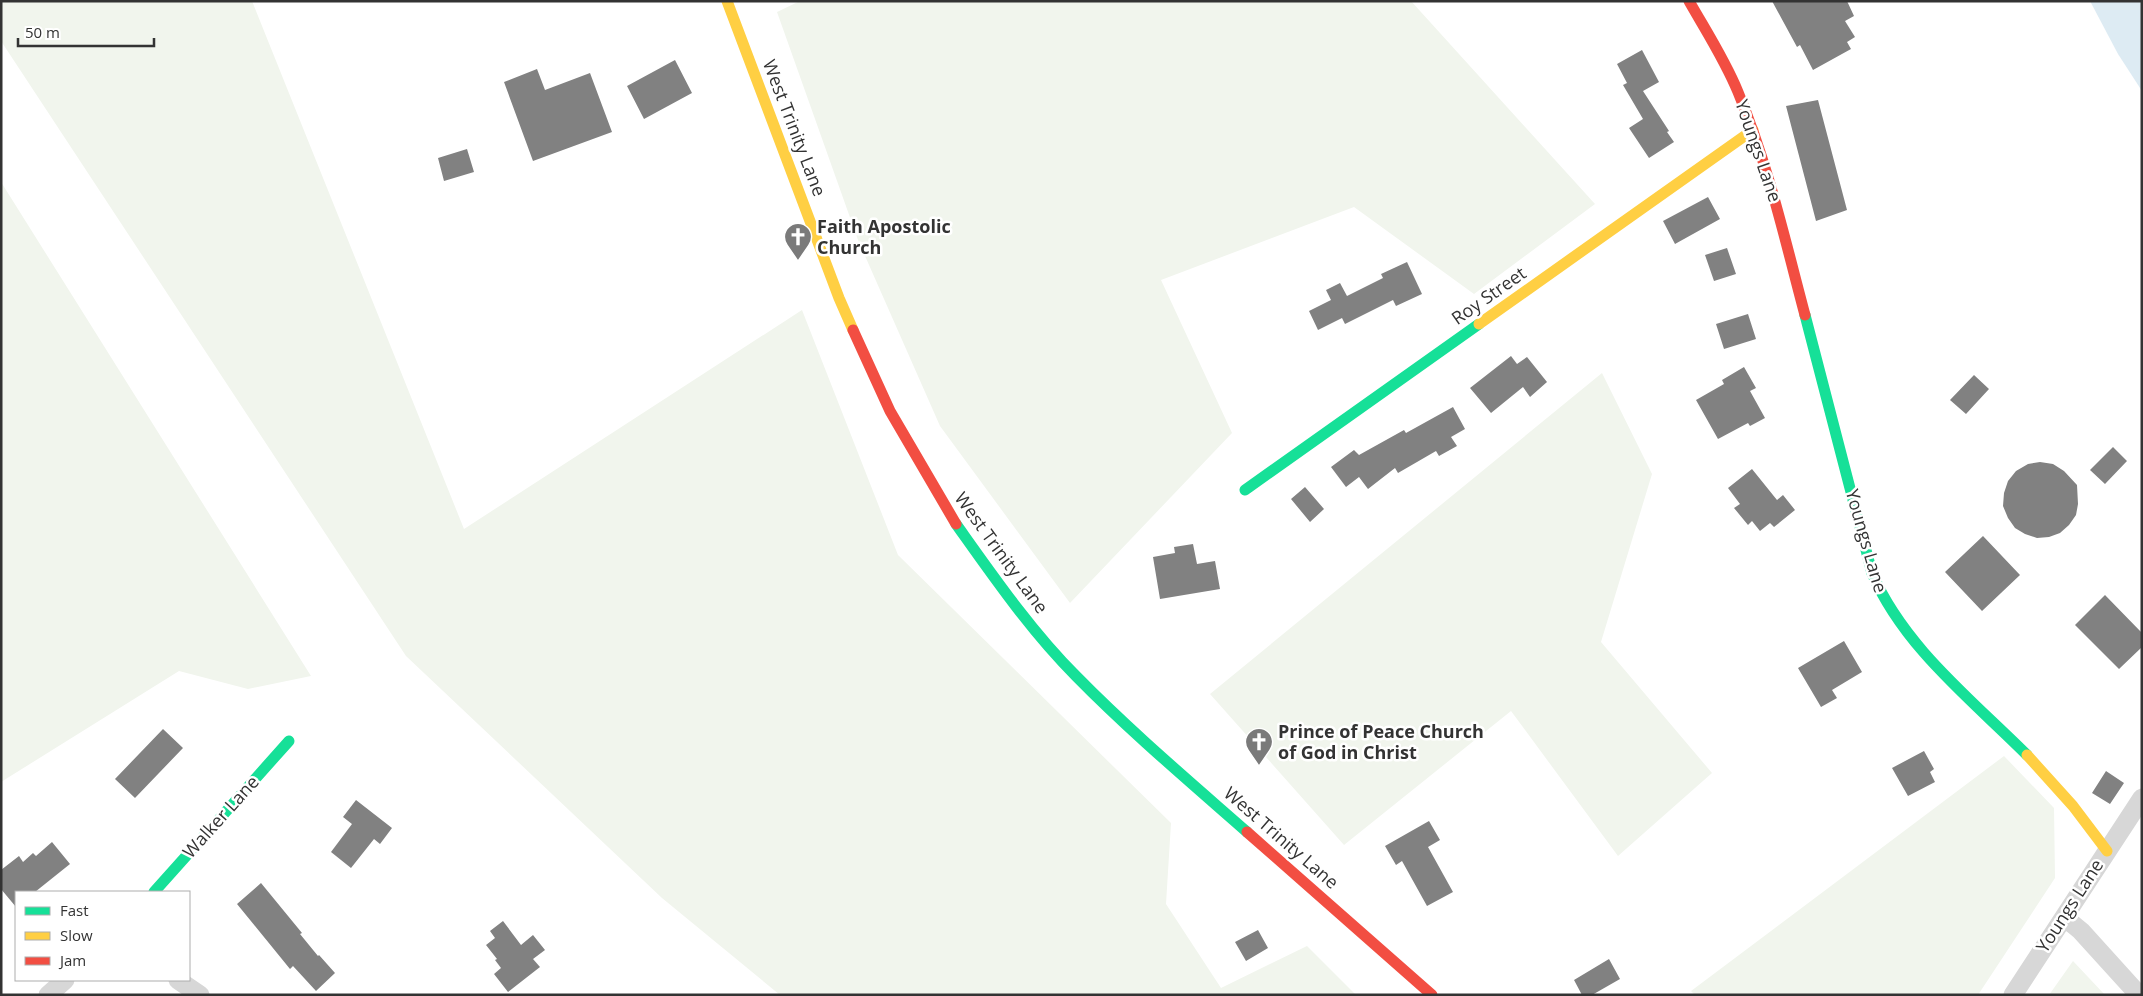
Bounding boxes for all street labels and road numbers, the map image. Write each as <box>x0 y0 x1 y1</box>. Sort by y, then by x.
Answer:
street label: West Trinity Lane <box>758 56 832 199</box>
street label: Youngs Lane <box>1730 96 1788 205</box>
street label: Roy Street <box>1446 261 1530 330</box>
street label: Youngs Lane <box>1841 486 1893 595</box>
street label: West Trinity Lane <box>950 487 1054 618</box>
street label: Walker Lane <box>177 770 264 863</box>
street label: West Trinity Lane <box>1219 781 1344 894</box>
street label: Youngs Lane <box>2030 854 2108 957</box>

